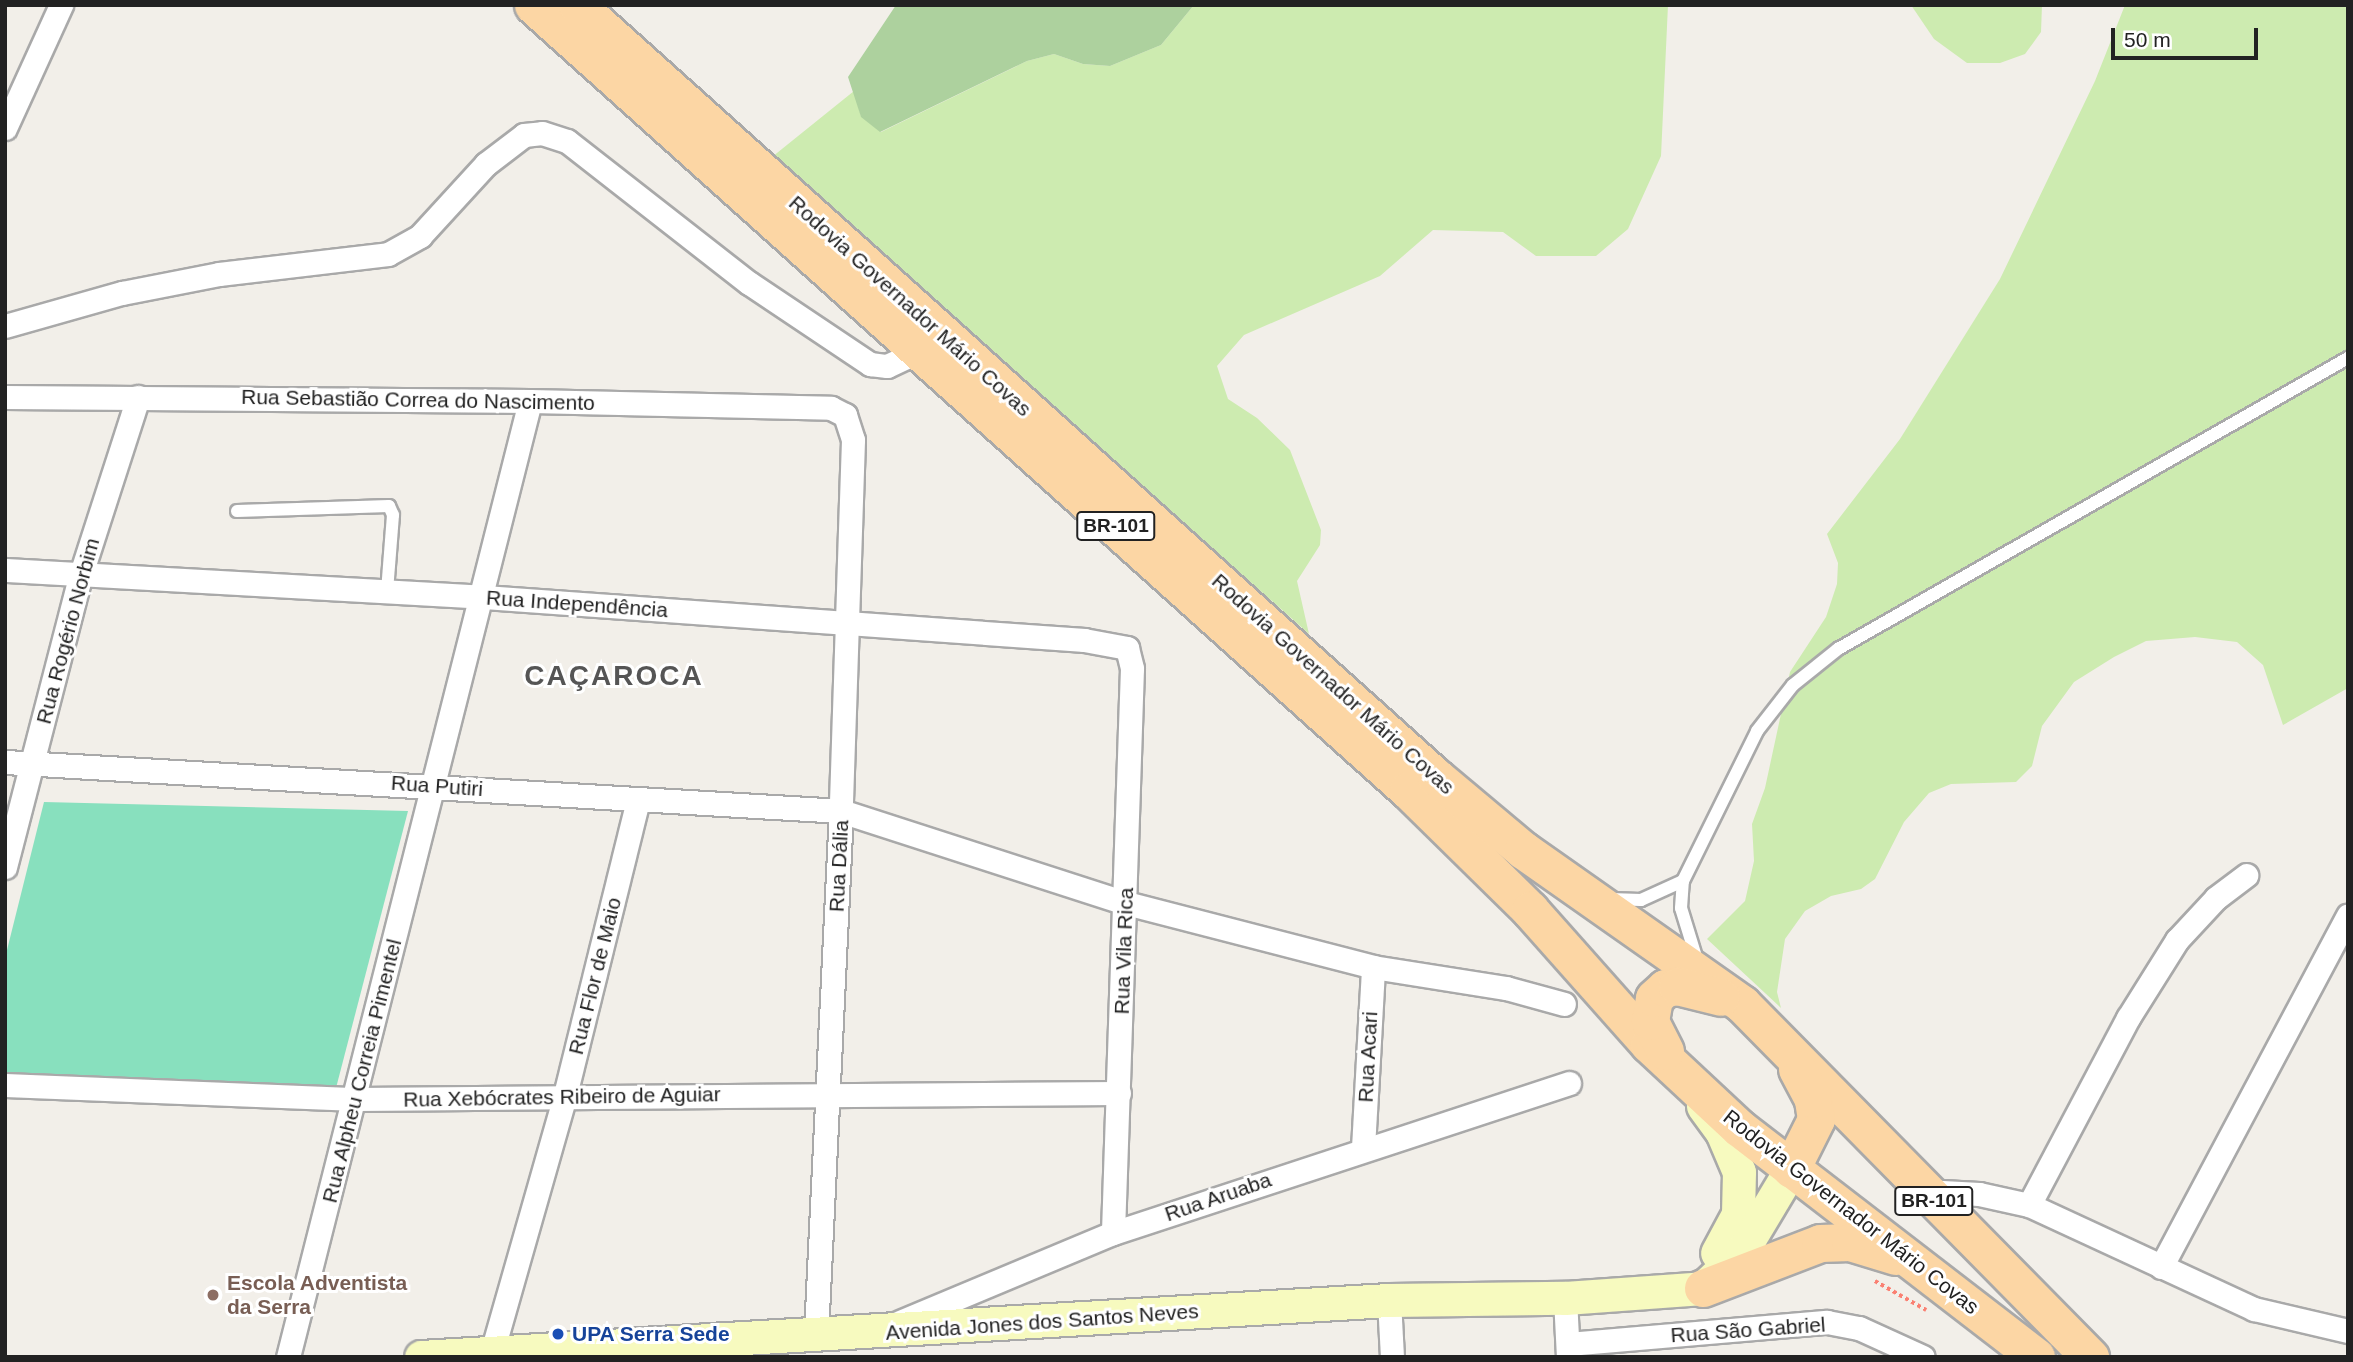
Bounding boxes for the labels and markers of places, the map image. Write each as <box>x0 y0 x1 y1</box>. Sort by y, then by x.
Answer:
place label: Escola Adventista da Serra <box>227 1270 408 1320</box>
marker: Escola Adventista da Serra <box>205 1287 221 1303</box>
place label: UPA Serra Sede <box>572 1321 730 1347</box>
marker: UPA Serra Sede <box>550 1326 566 1342</box>

